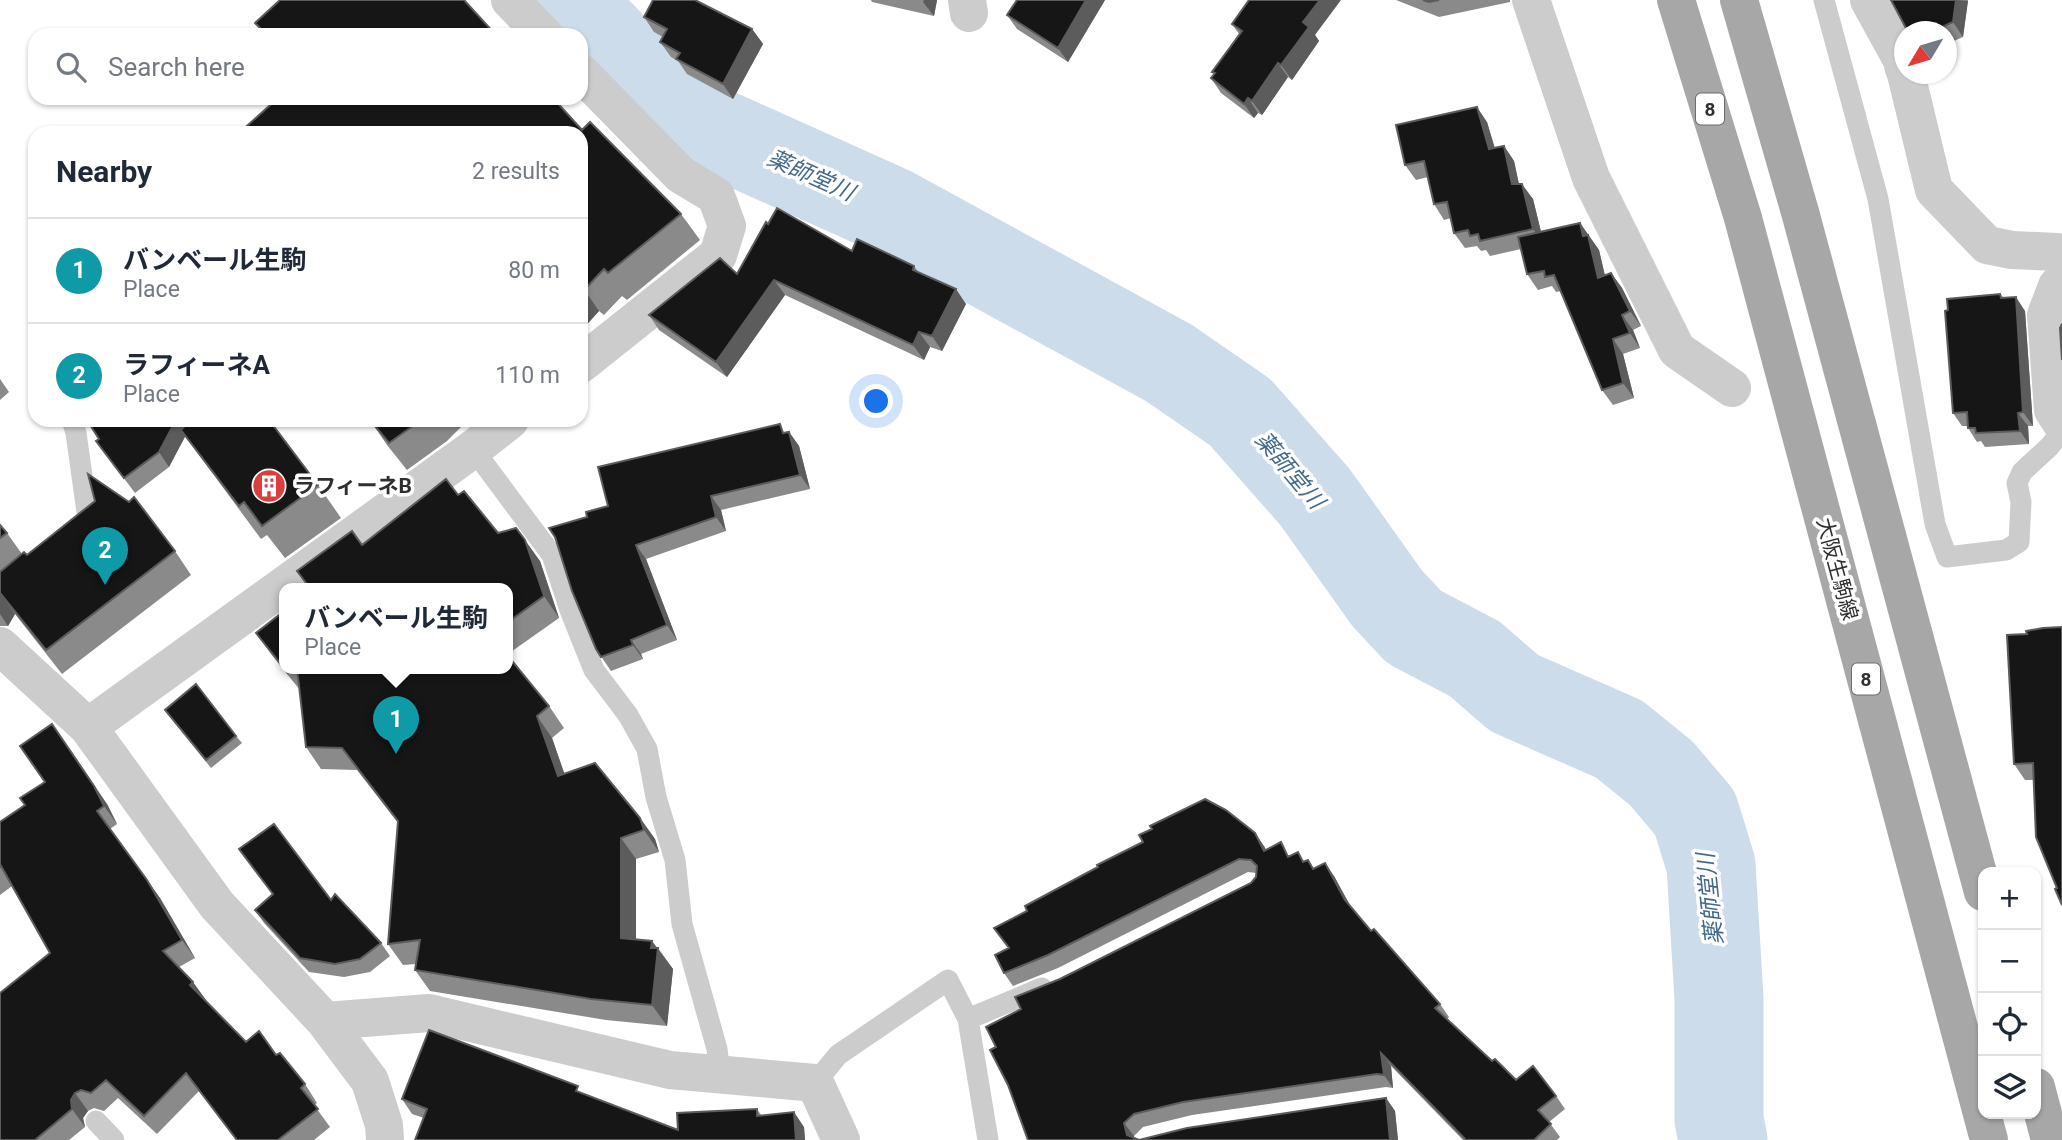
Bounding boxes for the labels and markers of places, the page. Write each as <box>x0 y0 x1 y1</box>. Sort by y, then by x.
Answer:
building icon: ラフィーネB <box>250 467 288 505</box>
place label: ラフィーネB <box>294 474 412 498</box>
pin: 2 <box>82 527 128 585</box>
pin: 1 <box>373 696 419 754</box>

